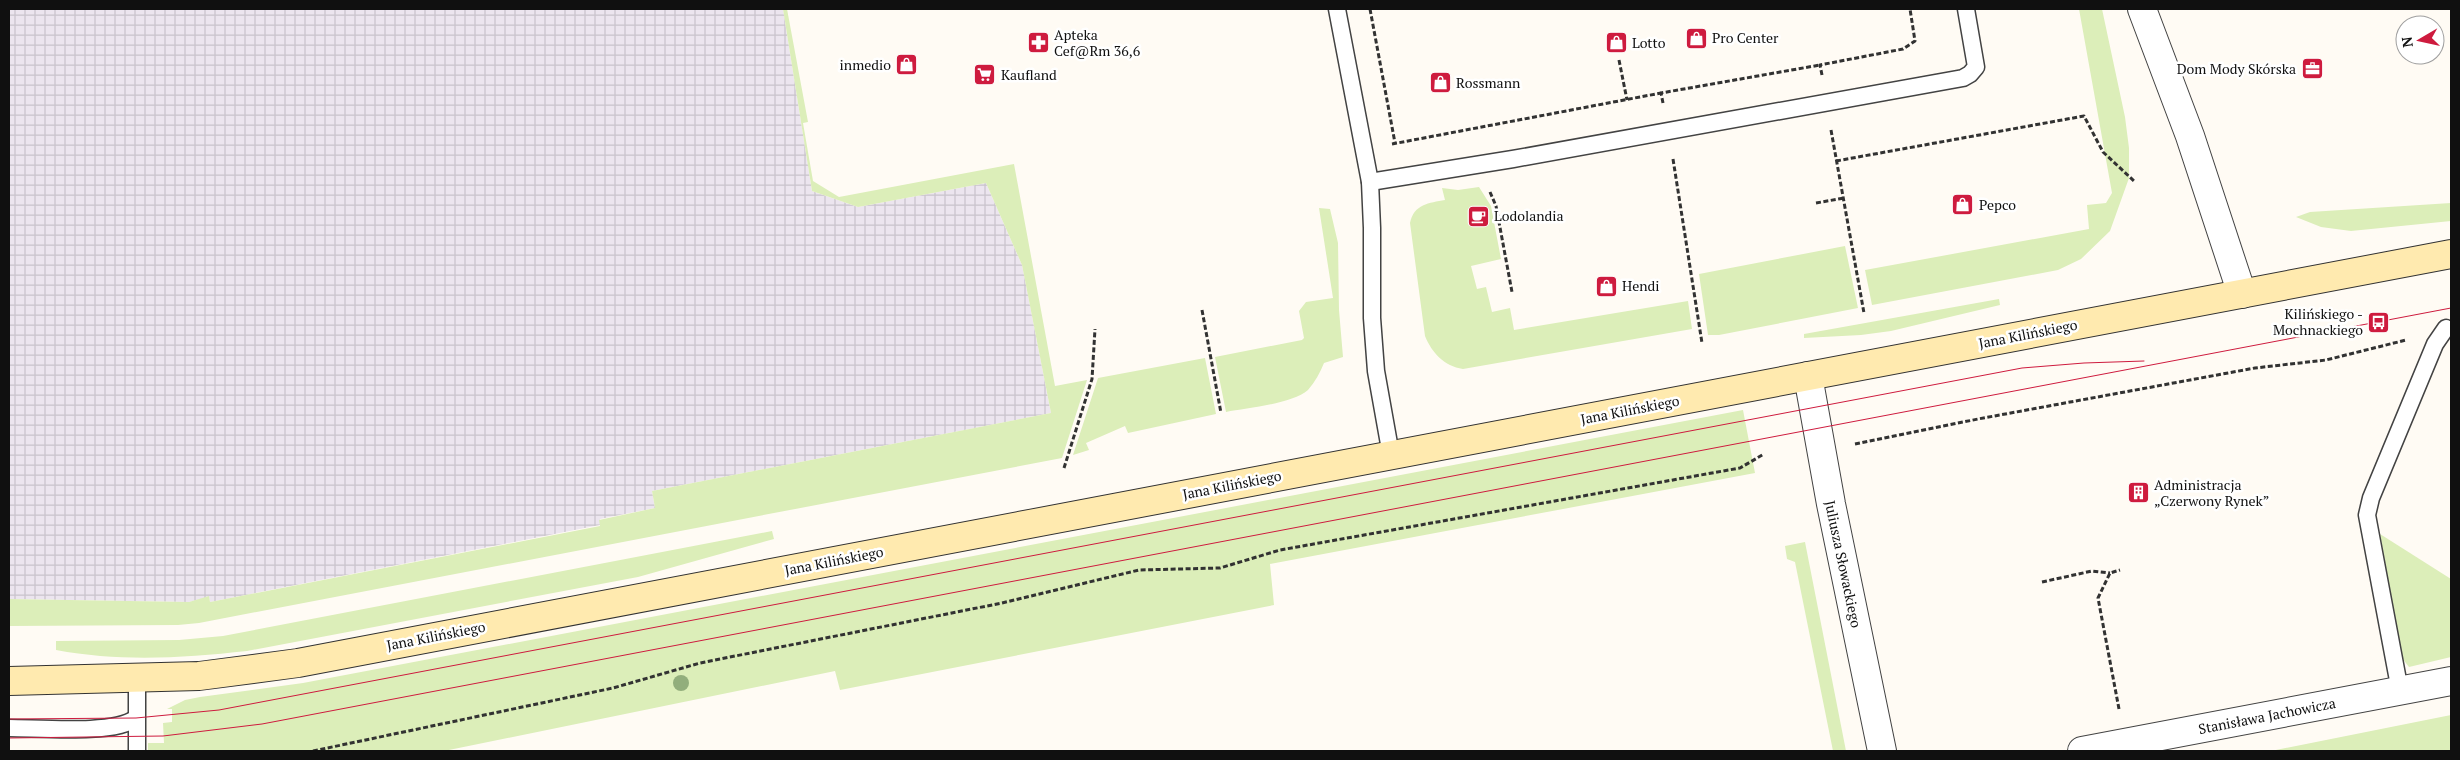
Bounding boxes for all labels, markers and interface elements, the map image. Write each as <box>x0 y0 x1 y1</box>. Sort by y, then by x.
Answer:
north arrow <box>2395 15 2445 65</box>
place label: Apteka Cef@Rm 36,6 <box>1054 25 1141 60</box>
shop icon: Pro Center <box>1684 26 1708 50</box>
place label: Pro Center <box>1712 28 1779 47</box>
pharmacy icon: Apteka Cef@Rm 36,6 <box>1026 31 1050 55</box>
shop icon: Lotto <box>1604 31 1628 55</box>
place label: Lotto <box>1632 33 1666 52</box>
text: N <box>2396 35 2417 49</box>
shop icon: inmedio <box>895 53 919 77</box>
place label: inmedio <box>840 55 891 74</box>
office icon: Dom Mody Skórska <box>2300 57 2324 81</box>
place label: Dom Mody Skórska <box>2177 59 2296 78</box>
supermarket icon: Kaufland <box>973 63 997 87</box>
place label: Kaufland <box>1001 65 1057 84</box>
shop icon: Rossmann <box>1428 71 1452 95</box>
place label: Rossmann <box>1456 73 1521 92</box>
shop icon: Pepco <box>1951 193 1975 217</box>
place label: Pepco <box>1979 195 2016 214</box>
cafe icon: Lodolandia <box>1466 204 1490 228</box>
place label: Lodolandia <box>1494 206 1564 225</box>
shop icon: Hendi <box>1594 274 1618 298</box>
place label: Hendi <box>1622 276 1660 295</box>
place label: Kilińskiego - Mochnackiego <box>2273 304 2363 339</box>
bus stop icon: Kilińskiego - Mochnackiego <box>2367 310 2391 334</box>
street label: Jana Kilińskiego <box>1977 315 2079 352</box>
street label: Jana Kilińskiego <box>1579 391 1681 428</box>
street label: Jana Kilińskiego <box>1181 466 1283 503</box>
place label: Administracja „Czerwony Rynek” <box>2154 475 2269 510</box>
building icon: Administracja „Czerwony Rynek” <box>2126 481 2150 505</box>
street label: Juliusza Słowackiego <box>1821 499 1866 630</box>
street label: Jana Kilińskiego <box>783 542 885 579</box>
street label: Jana Kilińskiego <box>385 617 487 654</box>
street label: Stanisława Jachowicza <box>2197 693 2337 738</box>

